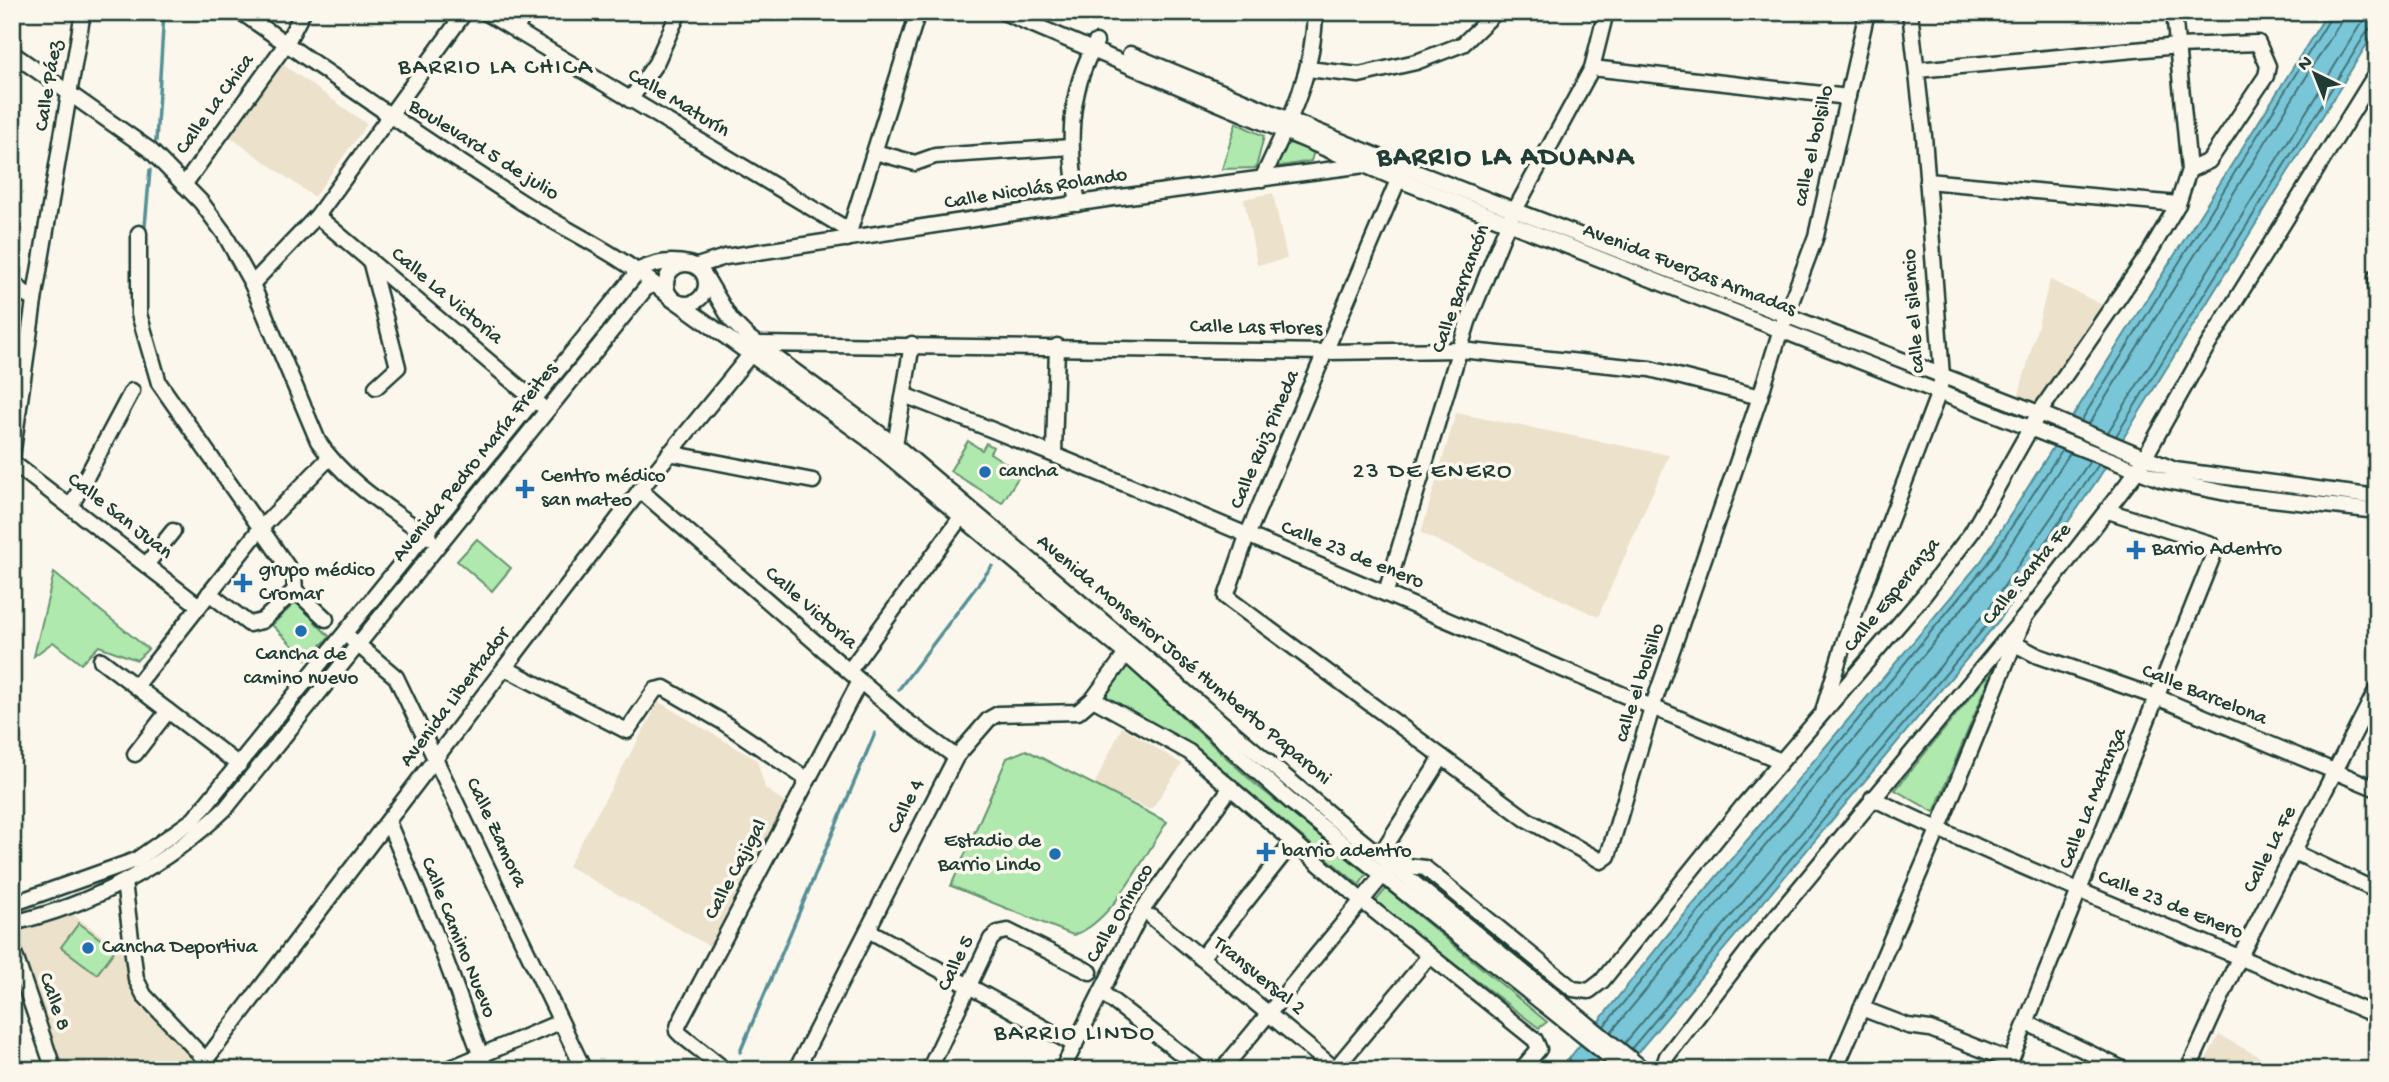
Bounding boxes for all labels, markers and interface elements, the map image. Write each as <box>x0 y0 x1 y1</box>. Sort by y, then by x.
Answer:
street label: Calle Páez <box>31 38 70 133</box>
north arrow <box>2280 38 2350 108</box>
street label: Calle La Chica <box>171 49 262 160</box>
text: N <box>2293 51 2318 77</box>
district label: BARRIO LA CHICA <box>397 54 594 83</box>
street label: Calle Maturín <box>622 64 734 144</box>
street label: calle el bolsillo <box>1789 83 1841 209</box>
street label: Boulevard 5 de julio <box>402 94 563 207</box>
district label: BARRIO LA ADUANA <box>1376 142 1635 175</box>
street label: Calle Nicolás Rolando <box>943 163 1129 217</box>
street label: Avenida Fuerzas Armadas <box>1579 219 1800 324</box>
street label: Calle Barrancón <box>1427 221 1497 357</box>
street label: Calle La Victoria <box>385 243 508 352</box>
street label: calle el silencio <box>1898 248 1932 374</box>
street label: Calle Las Flores <box>1190 315 1324 343</box>
street label: Avenida Pedro María Freites <box>388 357 565 568</box>
street label: Calle Ruiz Pineda <box>1225 365 1307 513</box>
district label: 23 DE ENERO <box>1353 458 1513 487</box>
place label: cancha <box>999 460 1059 485</box>
marker: cancha <box>977 464 993 480</box>
place label: Centro médico san mateo <box>541 465 666 514</box>
street label: Calle San Juan <box>61 468 177 566</box>
marker: Centro médico san mateo <box>515 479 535 499</box>
street label: Calle 23 de enero <box>1277 516 1427 596</box>
street label: Calle Santa Fe <box>1978 518 2079 631</box>
street label: Avenida Monseñor José Humberto Paparoni <box>1030 530 1336 792</box>
street label: Calle Esperanza <box>1839 533 1948 658</box>
place label: Barrio Adentro <box>2151 538 2282 563</box>
marker: Barrio Adentro <box>2126 540 2146 560</box>
place label: grupo médico Cromar <box>259 559 375 608</box>
street label: Calle Victoria <box>759 562 862 657</box>
marker: grupo médico Cromar <box>233 573 253 593</box>
street label: calle el bolsillo <box>1610 620 1672 746</box>
street label: Avenida Libertador <box>395 622 518 773</box>
marker: Cancha de camino nuevo <box>293 623 309 639</box>
place label: Cancha de camino nuevo <box>244 643 359 692</box>
street label: Calle Barcelona <box>2138 659 2272 733</box>
street label: Calle La Matanza <box>2054 724 2134 873</box>
street label: Calle Zamora <box>459 774 532 893</box>
street label: Calle 4 <box>883 775 931 839</box>
street label: Calle La Fe <box>2239 801 2304 898</box>
street label: Calle Cajigal <box>700 816 774 924</box>
place label: Estadio de Barrio Lindo <box>937 830 1042 879</box>
place label: barrio adentro <box>1282 840 1412 865</box>
marker: barrio adentro <box>1256 842 1276 862</box>
marker: Estadio de Barrio Lindo <box>1047 846 1063 862</box>
street label: Calle Camino Nuevo <box>413 854 501 1022</box>
street label: Calle Orinoco <box>1082 860 1161 968</box>
street label: Calle 23 de Enero <box>2094 865 2246 947</box>
street label: Calle 5 <box>933 932 981 996</box>
street label: Transversal 2 <box>1206 932 1309 1022</box>
place label: Cancha Deportiva <box>102 936 259 961</box>
marker: Cancha Deportiva <box>80 940 96 956</box>
street label: Calle 8 <box>31 970 75 1034</box>
district label: BARRIO LINDO <box>993 1020 1156 1049</box>

